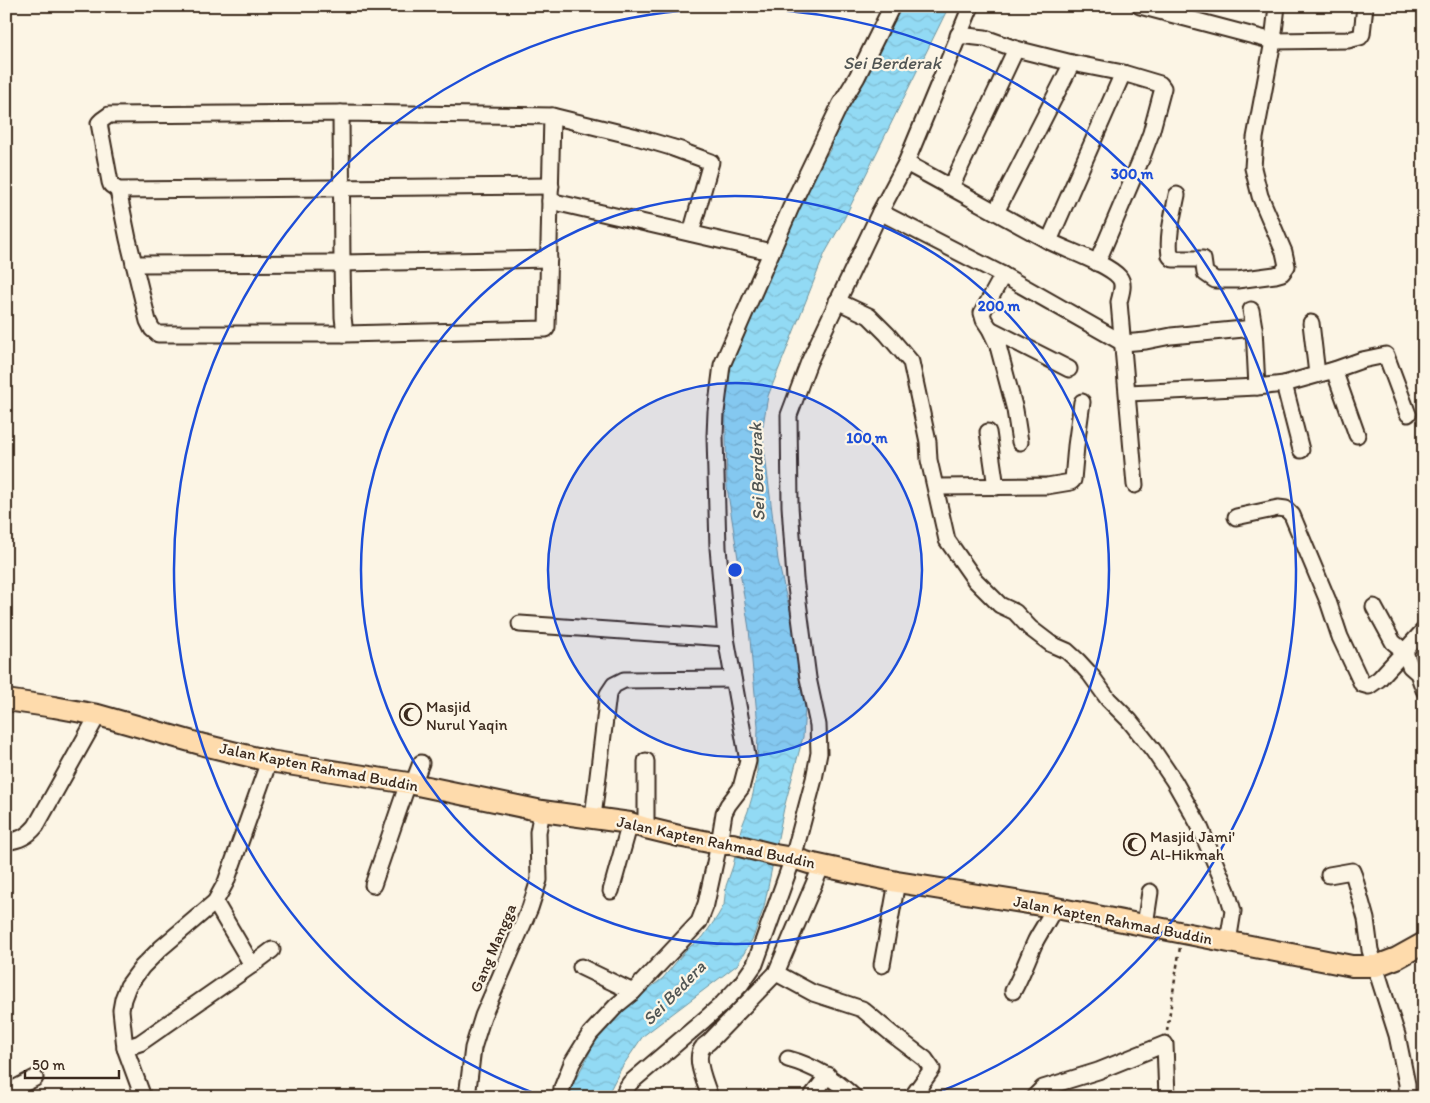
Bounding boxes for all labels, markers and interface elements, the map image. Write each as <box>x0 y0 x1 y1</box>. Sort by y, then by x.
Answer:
water label: Sei Berderak <box>843 52 943 74</box>
text: 300 m <box>1111 165 1154 183</box>
text: 200 m <box>978 297 1021 315</box>
water label: Sei Berderak <box>744 421 770 521</box>
text: 100 m <box>846 429 888 447</box>
centre of rings <box>726 561 744 579</box>
place label: Masjid Nurul Yaqin <box>426 697 508 734</box>
mosque icon: Masjid Nurul Yaqin <box>398 703 422 727</box>
street label: Jalan Kapten Rahmad Buddin <box>218 738 421 796</box>
street label: Jalan Kapten Rahmad Buddin <box>615 812 817 872</box>
place label: Masjid Jami' Al-Hikmah <box>1150 827 1235 864</box>
mosque icon: Masjid Jami' Al-Hikmah <box>1122 833 1146 857</box>
street label: Jalan Kapten Rahmad Buddin <box>1012 891 1215 949</box>
street label: Gang Mangga <box>466 900 521 995</box>
water label: Sei Bedera <box>638 955 711 1030</box>
scale bar <box>25 1048 119 1080</box>
text: 50 m <box>32 1056 65 1074</box>

